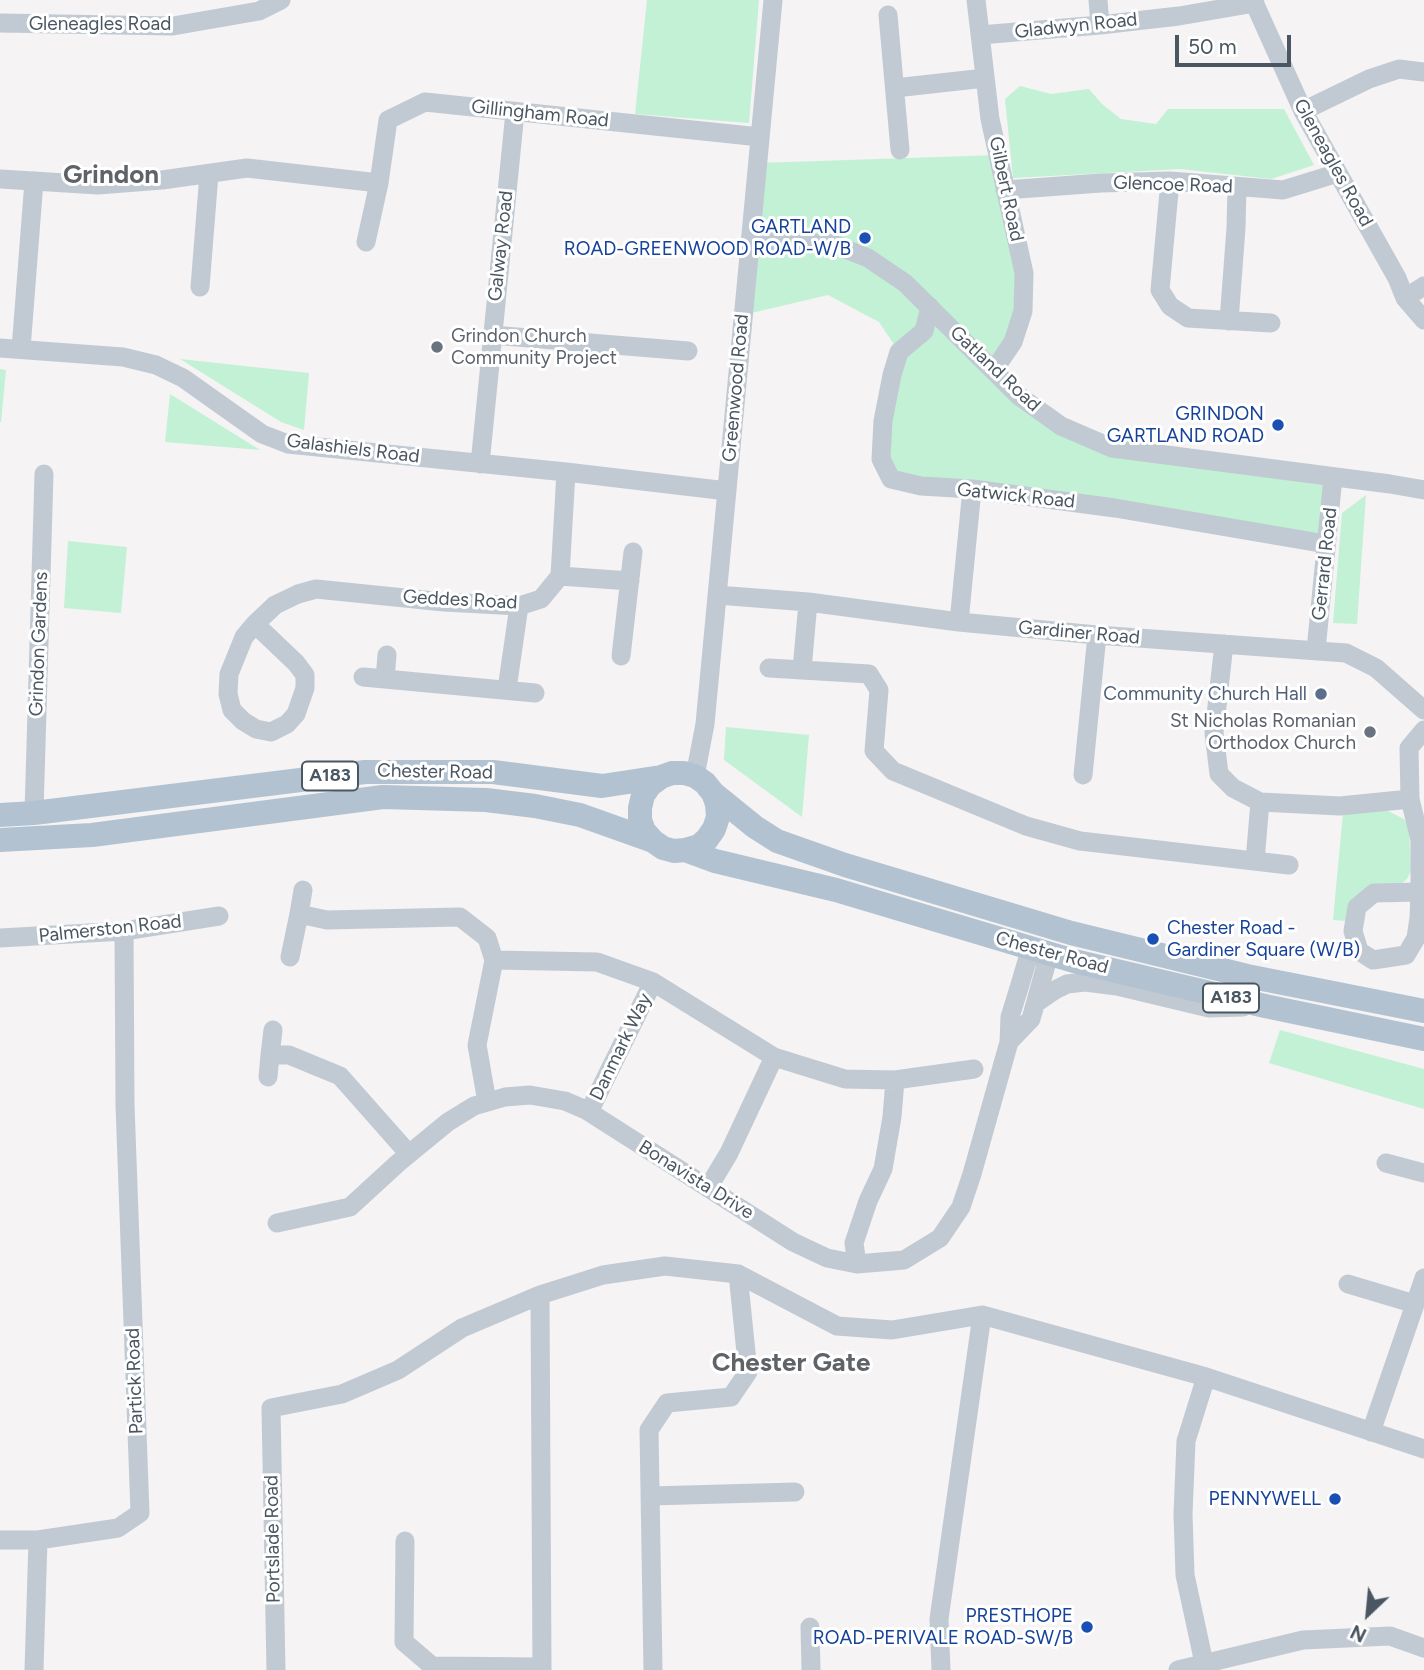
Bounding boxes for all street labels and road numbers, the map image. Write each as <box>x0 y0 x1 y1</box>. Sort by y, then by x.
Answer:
street label: Gladwyn Road <box>1013 8 1139 44</box>
street label: Gleneagles Road <box>29 13 171 35</box>
street label: Gillingham Road <box>470 95 610 133</box>
street label: Gleneagles Road <box>1288 95 1378 231</box>
street label: Gilbert Road <box>984 135 1028 243</box>
street label: Glencoe Road <box>1113 172 1233 198</box>
street label: Galway Road <box>484 190 518 302</box>
street label: Greenwood Road <box>718 313 754 463</box>
street label: Gatland Road <box>945 321 1045 417</box>
street label: Galashiels Road <box>285 430 421 468</box>
street label: Gatwick Road <box>956 478 1076 514</box>
street label: Gerrard Road <box>1308 506 1342 622</box>
street label: Grindon Gardens <box>25 571 53 717</box>
street label: Geddes Road <box>402 586 518 614</box>
street label: Gardiner Road <box>1017 616 1141 650</box>
street label: Chester Road <box>377 760 493 784</box>
road number: A183 <box>302 762 358 790</box>
street label: Palmerston Road <box>37 910 183 948</box>
street label: Chester Road <box>993 927 1111 979</box>
road number: A183 <box>1203 984 1259 1013</box>
street label: Danmark Way <box>585 990 657 1104</box>
street label: Bonavista Drive <box>634 1136 758 1224</box>
street label: Partick Road <box>122 1327 148 1435</box>
street label: Portslade Road <box>260 1475 286 1603</box>

